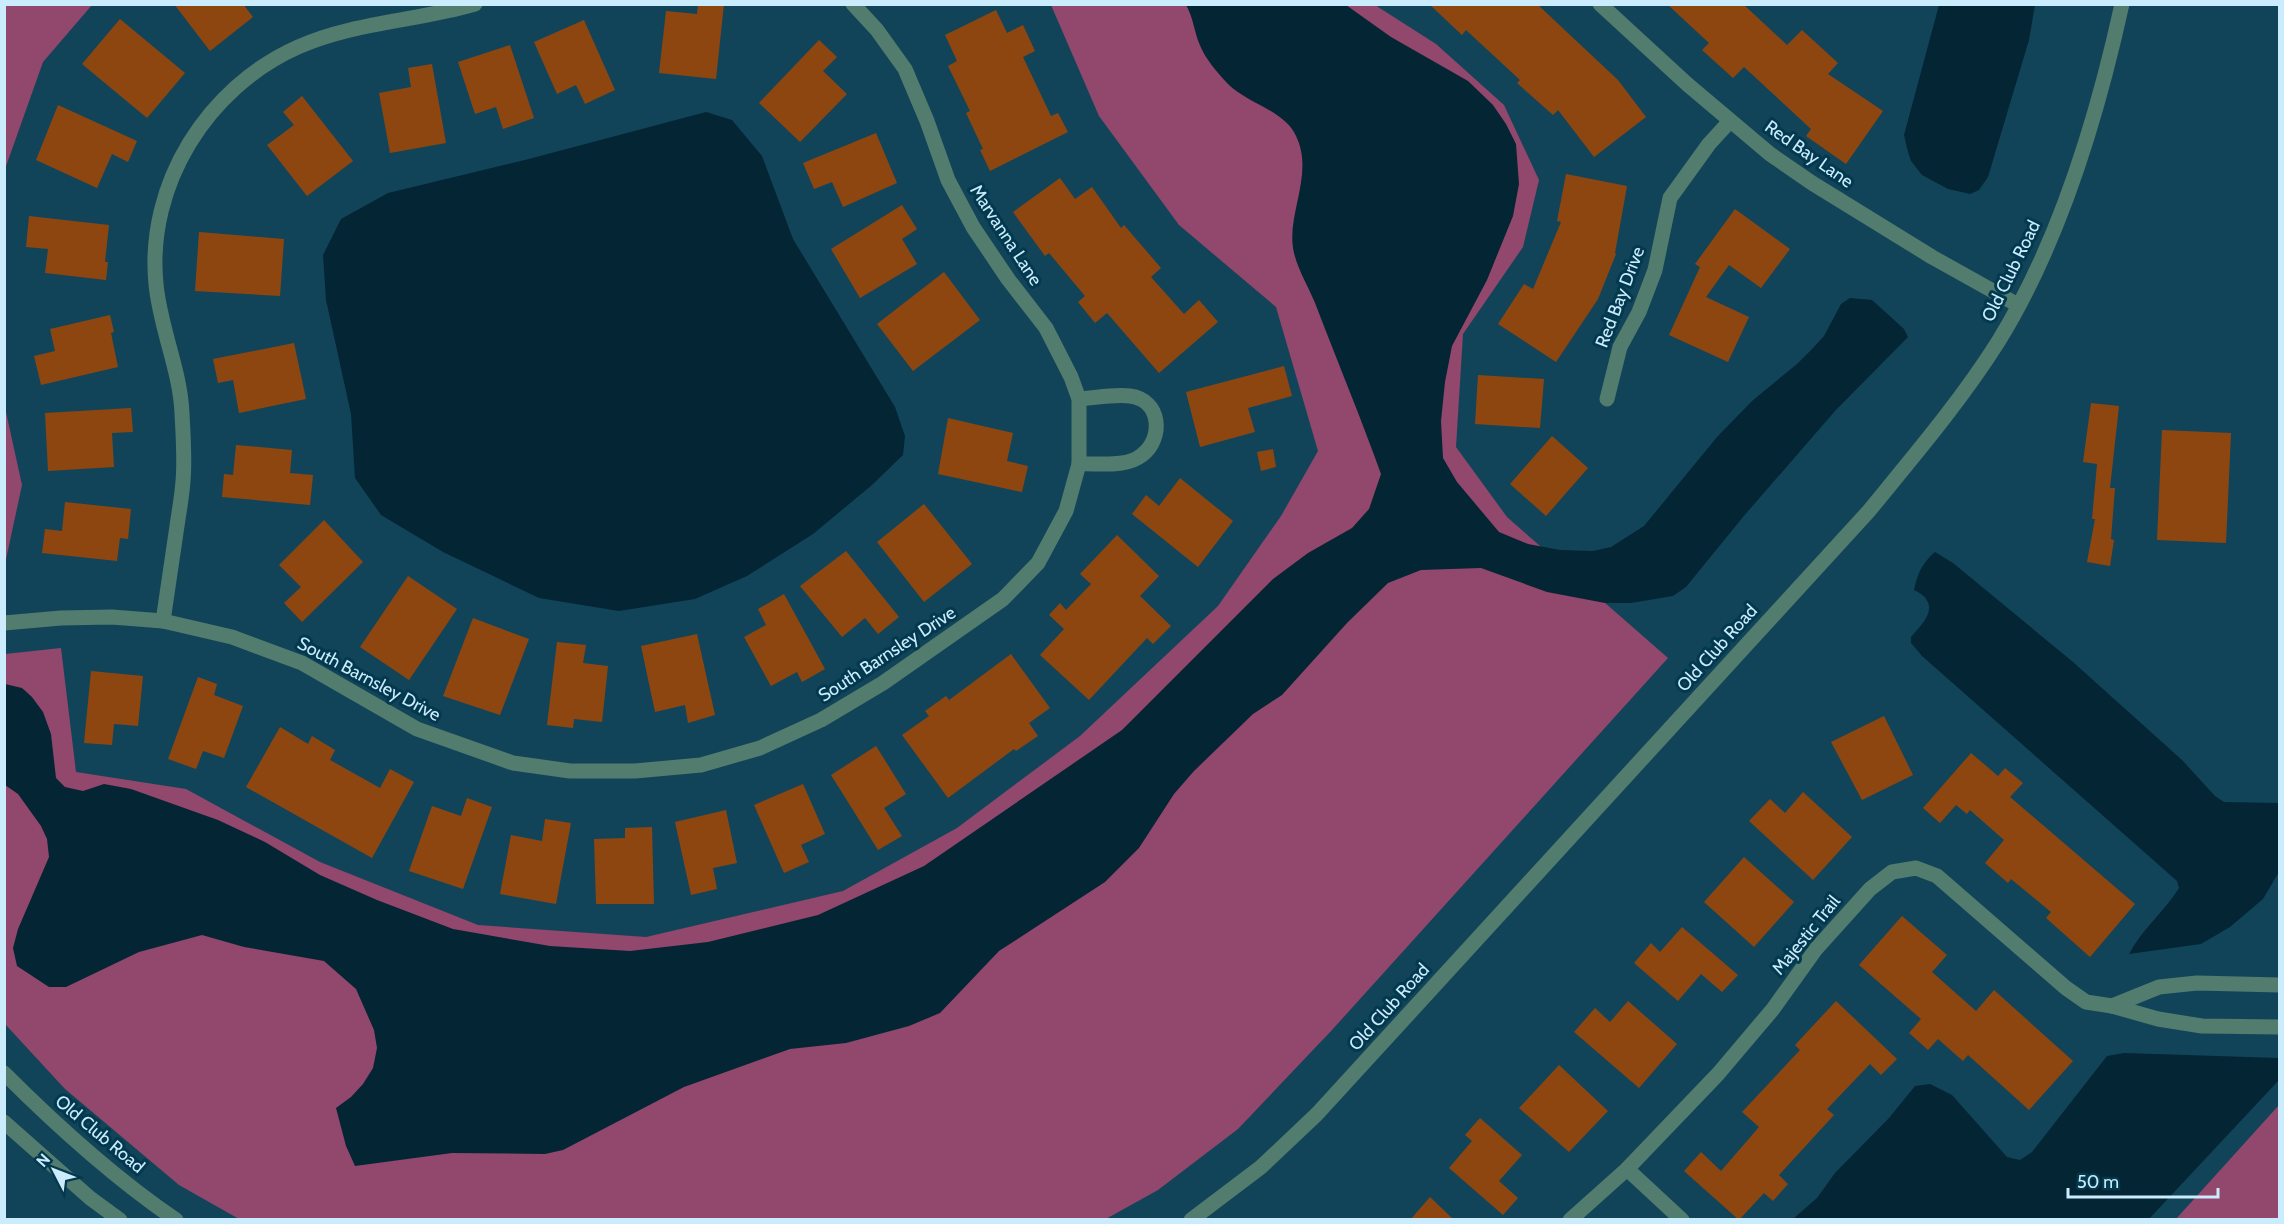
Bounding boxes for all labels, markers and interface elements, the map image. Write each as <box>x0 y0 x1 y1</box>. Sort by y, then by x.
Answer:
street label: Red Bay Lane <box>1761 115 1857 193</box>
street label: Marvanna Lane <box>965 180 1047 290</box>
street label: Old Club Road <box>1977 217 2045 325</box>
street label: Red Bay Drive <box>1591 243 1649 351</box>
street label: Old Club Road <box>1672 600 1762 696</box>
street label: South Barnsley Drive <box>814 601 960 707</box>
street label: South Barnsley Drive <box>294 632 444 726</box>
street label: Majestic Trail <box>1767 890 1845 979</box>
street label: Old Club Road <box>1344 959 1434 1055</box>
street label: Old Club Road <box>51 1090 149 1178</box>
north arrow <box>24 1140 84 1200</box>
text: N <box>32 1150 54 1171</box>
scale bar <box>2068 1161 2218 1199</box>
text: 50 m <box>2077 1171 2119 1193</box>

